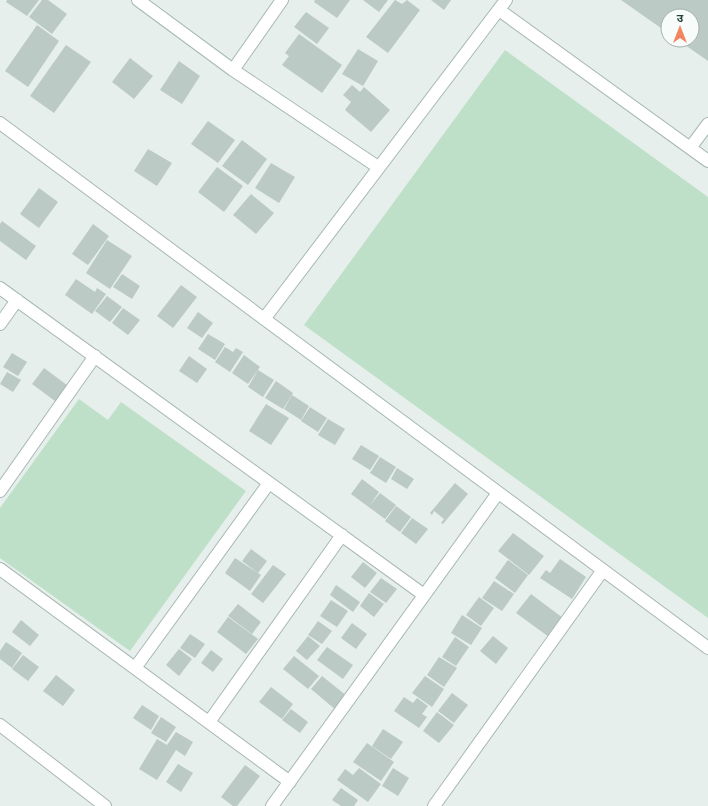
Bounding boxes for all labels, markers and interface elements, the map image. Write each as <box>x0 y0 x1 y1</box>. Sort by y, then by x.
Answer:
north arrow <box>660 8 700 48</box>
text: उ <box>677 11 684 26</box>

